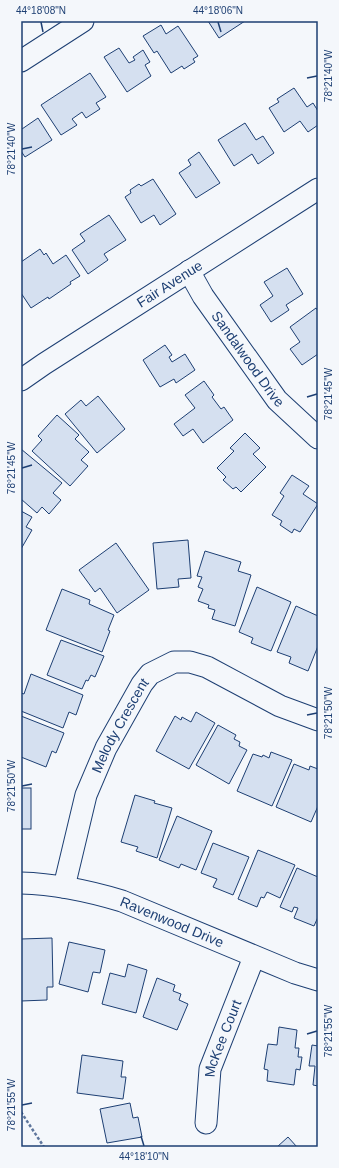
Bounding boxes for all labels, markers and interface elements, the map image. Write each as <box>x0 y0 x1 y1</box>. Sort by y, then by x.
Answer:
text: 44°18'08"N <box>16 5 66 16</box>
text: 44°18'06"N <box>193 5 243 16</box>
text: 78°21'40"W <box>323 49 334 102</box>
text: 78°21'40"W <box>6 122 17 175</box>
street label: Fair Avenue <box>134 257 205 311</box>
street label: Sandalwood Drive <box>208 308 287 410</box>
text: 78°21'45"W <box>323 367 334 420</box>
text: 78°21'45"W <box>6 441 17 494</box>
street label: Melody Crescent <box>88 675 152 775</box>
text: 78°21'50"W <box>323 686 334 739</box>
text: 78°21'50"W <box>6 759 17 812</box>
street label: Ravenwood Drive <box>118 893 226 951</box>
street label: McKee Court <box>201 997 244 1078</box>
text: 78°21'55"W <box>323 1004 334 1057</box>
text: 78°21'55"W <box>6 1078 17 1131</box>
text: 44°18'10"N <box>119 1151 169 1162</box>

